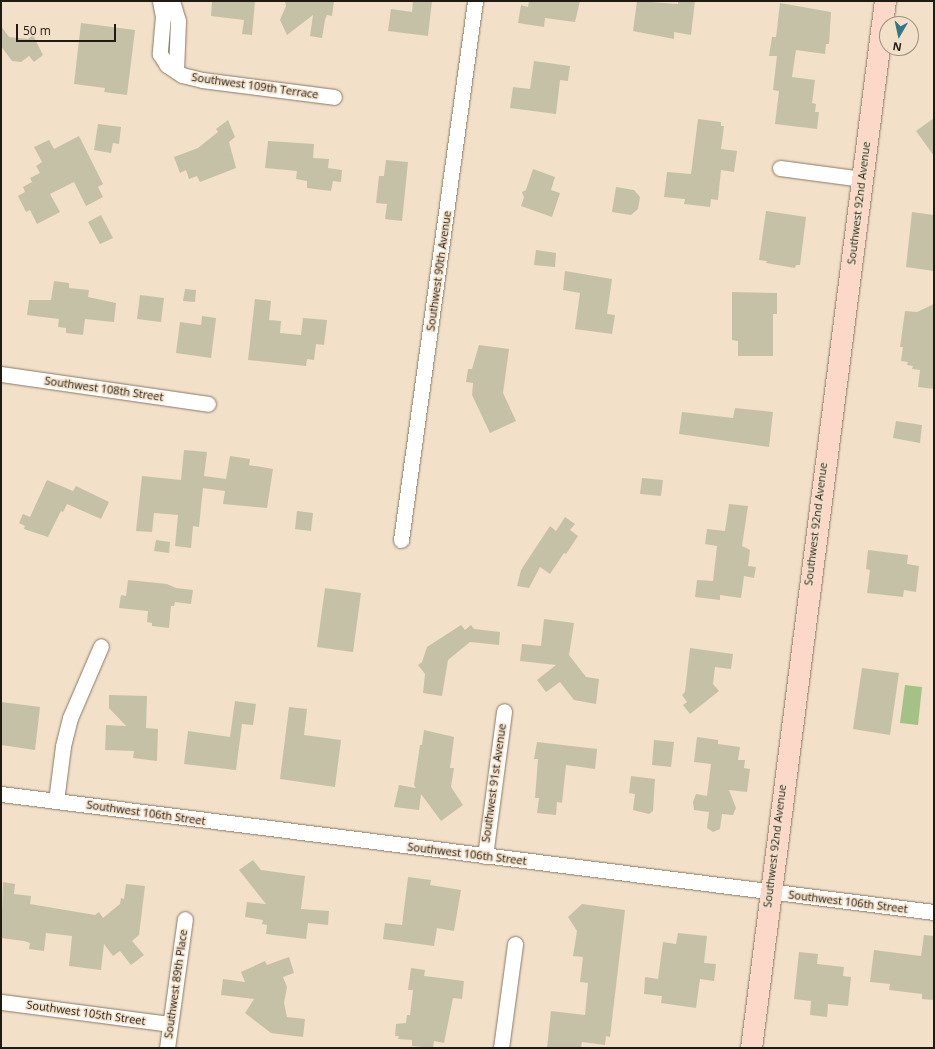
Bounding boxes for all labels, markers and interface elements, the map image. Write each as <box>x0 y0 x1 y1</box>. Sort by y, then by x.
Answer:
scale bar <box>18 16 118 42</box>
north arrow <box>879 16 919 56</box>
text: 50 m <box>23 22 51 39</box>
text: N <box>892 39 903 55</box>
street label: Southwest 109th Terrace <box>191 71 319 101</box>
street label: Southwest 92nd Avenue <box>845 141 873 265</box>
street label: Southwest 90th Avenue <box>424 210 454 332</box>
street label: Southwest 108th Street <box>44 374 164 404</box>
street label: Southwest 92nd Avenue <box>802 462 830 586</box>
street label: Southwest 91st Avenue <box>479 723 509 843</box>
street label: Southwest 92nd Avenue <box>761 784 789 908</box>
street label: Southwest 106th Street <box>86 798 206 828</box>
street label: Southwest 106th Street <box>407 840 527 868</box>
street label: Southwest 106th Street <box>788 888 908 916</box>
street label: Southwest 89th Place <box>162 929 190 1039</box>
street label: Southwest 105th Street <box>26 998 146 1028</box>

